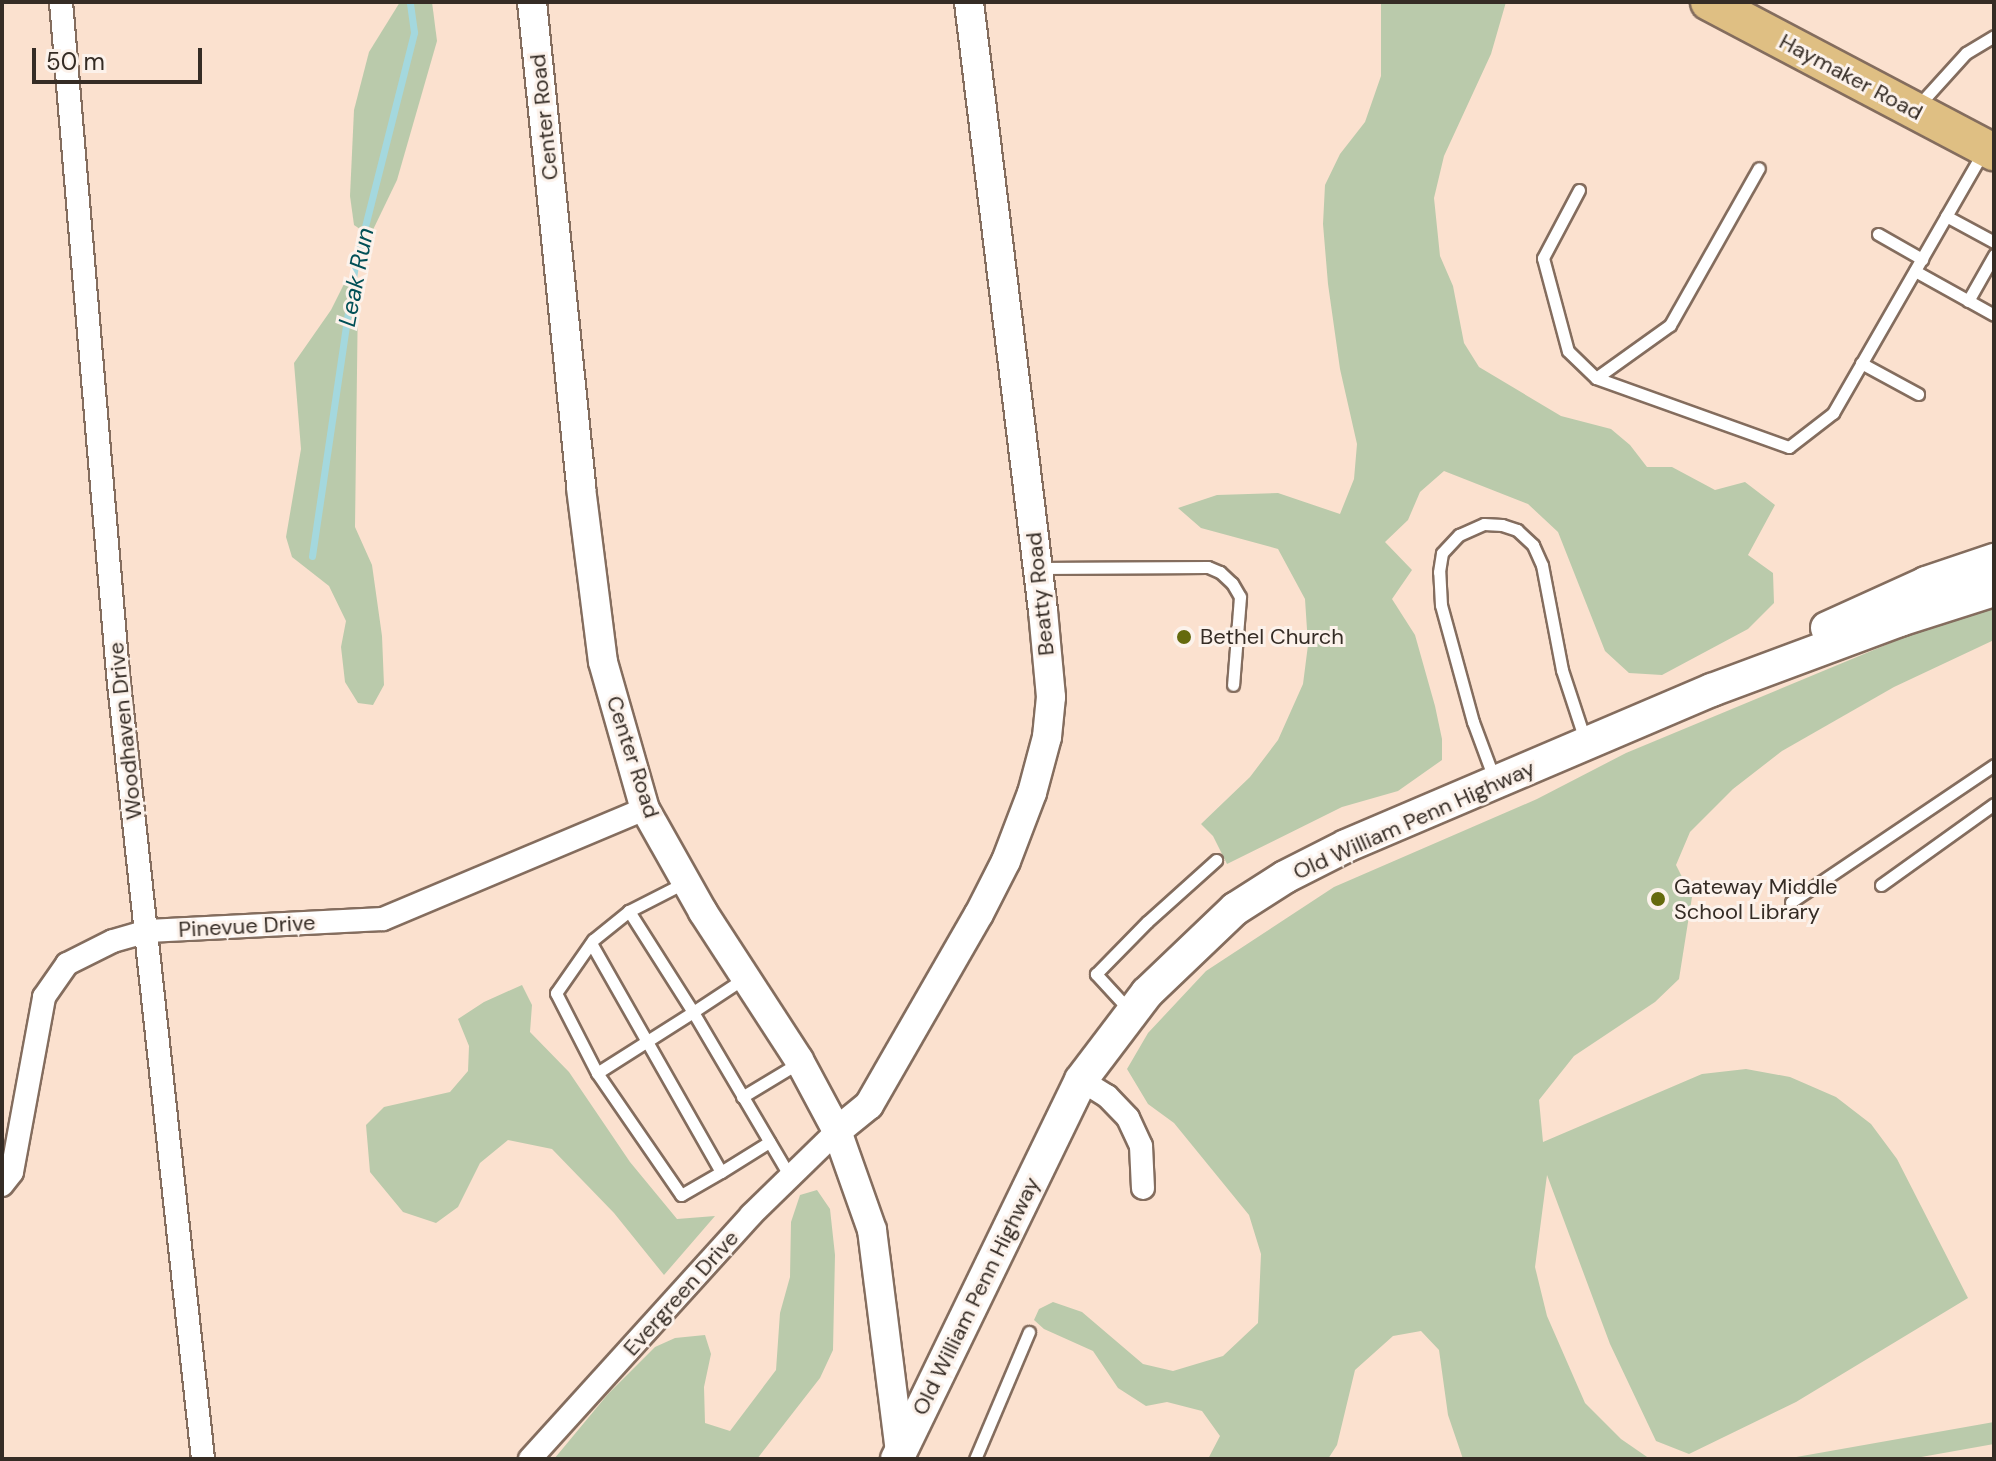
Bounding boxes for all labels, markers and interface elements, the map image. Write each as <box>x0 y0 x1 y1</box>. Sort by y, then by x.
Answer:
street label: Haymaker Road <box>1775 28 1927 126</box>
scale bar <box>36 32 206 82</box>
text: 50 m <box>46 46 105 77</box>
street label: Center Road <box>524 53 564 181</box>
water label: Leak Run <box>332 225 380 329</box>
street label: Beatty Road <box>1020 531 1060 657</box>
place label: Bethel Church <box>1200 624 1344 650</box>
marker: Bethel Church <box>1175 628 1193 646</box>
street label: Woodhaven Drive <box>103 641 147 821</box>
street label: Center Road <box>601 693 665 821</box>
street label: Old William Penn Highway <box>1289 755 1539 885</box>
place label: Gateway Middle School Library <box>1674 873 1838 924</box>
marker: Gateway Middle School Library <box>1649 890 1667 908</box>
street label: Pinevue Drive <box>178 909 316 943</box>
street label: Old William Penn Highway <box>907 1173 1045 1419</box>
street label: Evergreen Drive <box>618 1225 744 1361</box>

